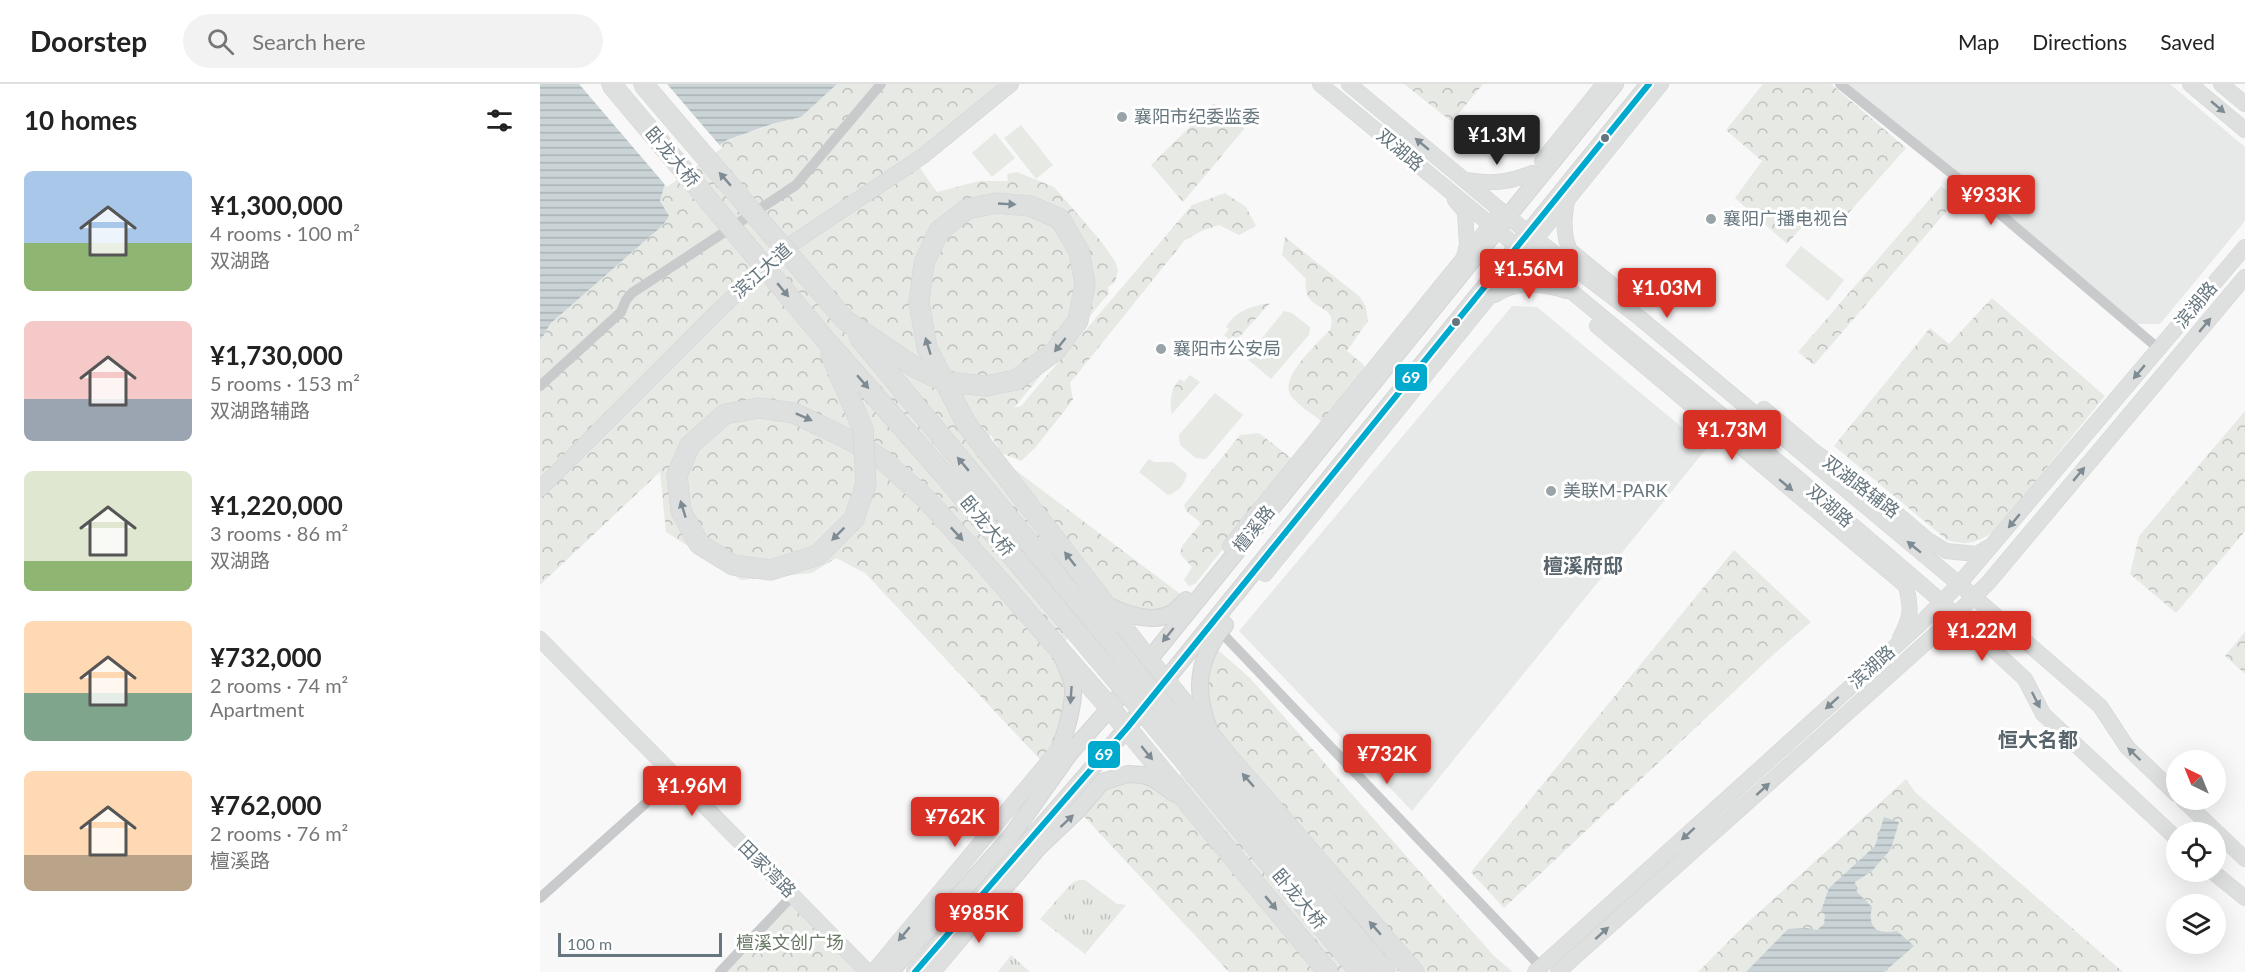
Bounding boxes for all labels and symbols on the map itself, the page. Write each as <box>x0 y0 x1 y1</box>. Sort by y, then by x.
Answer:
one-way arrow <box>2210 100 2225 113</box>
place label: 襄阳市纪委监委 <box>1134 105 1260 127</box>
marker: 襄阳市纪委监委 <box>1115 110 1129 124</box>
pin: ¥1.3M <box>1455 115 1539 166</box>
street label: 卧龙大桥 <box>641 122 704 191</box>
street label: 双湖路 <box>1373 123 1428 175</box>
unlabelled marker <box>1599 132 1611 144</box>
one-way arrow <box>1414 138 1430 151</box>
one-way arrow <box>719 172 732 187</box>
pin: ¥933K <box>1949 175 2033 226</box>
one-way arrow <box>997 199 1016 209</box>
place label: 襄阳广播电视台 <box>1723 207 1849 229</box>
marker: 襄阳广播电视台 <box>1704 212 1718 226</box>
street label: 滨江大道 <box>727 238 795 303</box>
pin: ¥1.56M <box>1480 249 1578 300</box>
pin: ¥1.03M <box>1618 268 1716 319</box>
street label: 滨湖路 <box>2169 277 2221 332</box>
one-way arrow <box>776 282 789 297</box>
unlabelled marker <box>1450 316 1462 328</box>
one-way arrow <box>2198 317 2211 333</box>
one-way arrow <box>923 337 932 355</box>
one-way arrow <box>1053 337 1066 353</box>
place label: 襄阳市公安局 <box>1173 337 1281 359</box>
marker: 襄阳市公安局 <box>1154 342 1168 356</box>
line badge: 69 <box>1394 363 1428 392</box>
one-way arrow <box>2133 364 2146 380</box>
text: 69 <box>1402 367 1420 386</box>
one-way arrow <box>856 375 870 390</box>
pin: ¥1.73M <box>1683 410 1781 461</box>
one-way arrow <box>795 413 813 422</box>
street label: 双湖路辅路 <box>1819 451 1903 523</box>
one-way arrow <box>958 456 970 471</box>
one-way arrow <box>2072 467 2085 482</box>
one-way arrow <box>1778 478 1793 491</box>
place label: 美联M-PARK <box>1563 479 1668 501</box>
street label: 双湖路 <box>1803 480 1857 532</box>
marker: 美联M-PARK <box>1544 484 1558 498</box>
street label: 卧龙大桥 <box>956 491 1019 560</box>
one-way arrow <box>678 500 687 518</box>
street label: 檀溪路 <box>1228 500 1279 556</box>
one-way arrow <box>2008 513 2021 528</box>
one-way arrow <box>832 527 846 541</box>
one-way arrow <box>950 527 964 541</box>
one-way arrow <box>1906 540 1922 553</box>
one-way arrow <box>1064 551 1077 567</box>
district label: 檀溪府邸 <box>1543 553 1623 577</box>
pin: ¥1.22M <box>1933 611 2031 662</box>
one-way arrow <box>1162 627 1175 642</box>
street label: 滨湖路 <box>1844 640 1899 692</box>
one-way arrow <box>1067 686 1076 705</box>
one-way arrow <box>2031 691 2040 708</box>
one-way arrow <box>1825 696 1839 710</box>
district label: 恒大名都 <box>1998 727 2078 751</box>
pin: ¥732K <box>1345 734 1429 785</box>
line badge: 69 <box>1087 740 1121 769</box>
text: 69 <box>1095 744 1113 763</box>
one-way arrow <box>1141 745 1154 761</box>
one-way arrow <box>2128 747 2142 761</box>
north arrow <box>2166 750 2226 810</box>
pin: ¥1.96M <box>643 766 741 817</box>
one-way arrow <box>1242 773 1255 788</box>
one-way arrow <box>1755 782 1770 796</box>
pin: ¥762K <box>913 797 997 848</box>
one-way arrow <box>1060 814 1074 828</box>
one-way arrow <box>1680 827 1695 841</box>
street label: 田家湾路 <box>734 835 801 902</box>
street label: 卧龙大桥 <box>1268 864 1331 933</box>
pin: ¥985K <box>937 893 1021 944</box>
one-way arrow <box>1265 895 1278 911</box>
one-way arrow <box>1369 921 1382 936</box>
one-way arrow <box>898 926 911 941</box>
one-way arrow <box>1594 927 1609 940</box>
scale bar <box>558 930 722 958</box>
park label: 檀溪文创广场 <box>736 931 844 953</box>

